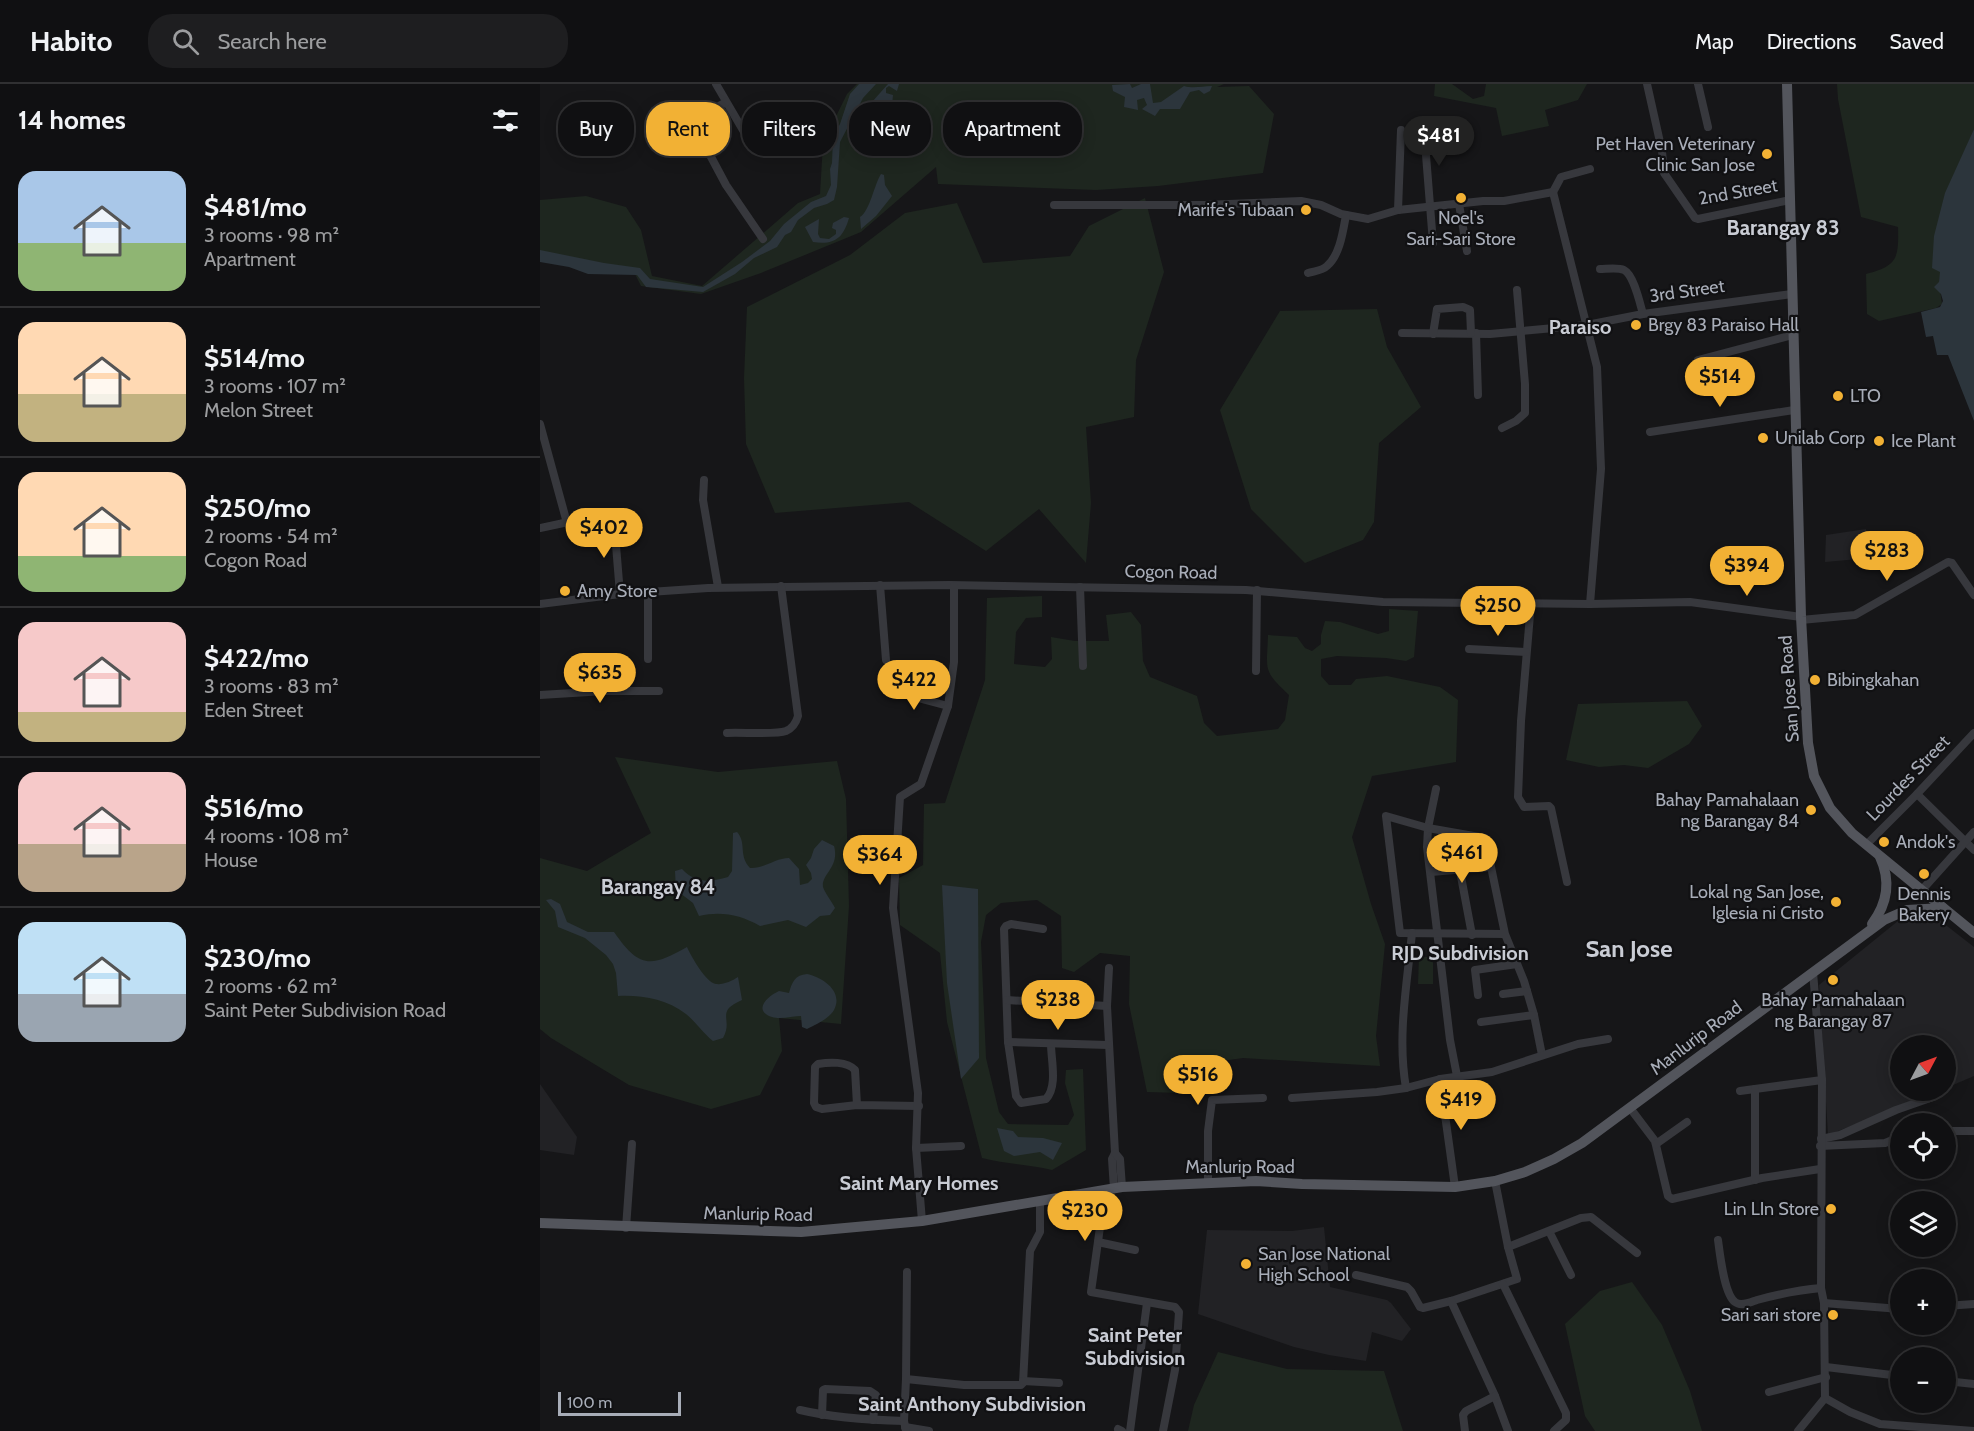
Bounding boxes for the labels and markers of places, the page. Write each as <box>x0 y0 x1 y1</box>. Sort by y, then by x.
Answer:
pin: $481 <box>1403 116 1475 167</box>
place label: Pet Haven Veterinary Clinic San Jose <box>1595 133 1755 176</box>
marker: Pet Haven Veterinary Clinic San Jose <box>1760 147 1774 161</box>
marker: Noel's Sari-Sari Store <box>1454 191 1468 205</box>
place label: Marife's Tubaan <box>1177 199 1294 221</box>
marker: Marife's Tubaan <box>1299 203 1313 217</box>
place label: Noel's Sari-Sari Store <box>1406 207 1516 250</box>
place label: Brgy 83 Paraiso Hall <box>1648 314 1800 336</box>
marker: Brgy 83 Paraiso Hall <box>1629 318 1643 332</box>
pin: $514 <box>1684 357 1756 408</box>
place label: LTO <box>1850 385 1881 407</box>
marker: LTO <box>1831 389 1845 403</box>
place label: Unilab Corp <box>1775 427 1865 449</box>
place label: Ice Plant <box>1891 430 1956 452</box>
marker: Unilab Corp <box>1756 431 1770 445</box>
marker: Ice Plant <box>1872 434 1886 448</box>
pin: $402 <box>568 508 640 559</box>
pin: $283 <box>1851 531 1923 582</box>
pin: $394 <box>1711 546 1783 597</box>
place label: Amy Store <box>577 580 658 602</box>
marker: Amy Store <box>558 584 572 598</box>
pin: $250 <box>1462 586 1534 637</box>
pin: $635 <box>564 653 636 704</box>
pin: $422 <box>878 660 950 711</box>
place label: Bibingkahan <box>1827 669 1919 691</box>
marker: Bibingkahan <box>1808 673 1822 687</box>
place label: Bahay Pamahalaan ng Barangay 84 <box>1655 789 1799 832</box>
marker: Bahay Pamahalaan ng Barangay 84 <box>1804 803 1818 817</box>
place label: Andok's <box>1896 831 1955 853</box>
pin: $461 <box>1426 833 1498 884</box>
pin: $364 <box>844 835 916 886</box>
marker: Andok's <box>1877 835 1891 849</box>
marker: Dennis Bakery <box>1917 867 1931 881</box>
place label: Lokal ng San Jose, Iglesia ni Cristo <box>1689 881 1824 924</box>
place label: Dennis Bakery <box>1897 883 1951 926</box>
marker: Lokal ng San Jose, Iglesia ni Cristo <box>1829 895 1843 909</box>
marker: Bahay Pamahalaan ng Barangay 87 <box>1826 973 1840 987</box>
pin: $238 <box>1022 980 1094 1031</box>
place label: Bahay Pamahalaan ng Barangay 87 <box>1761 989 1905 1032</box>
pin: $516 <box>1162 1055 1234 1106</box>
pin: $419 <box>1425 1080 1497 1131</box>
pin: $230 <box>1049 1191 1121 1242</box>
place label: Lin LIn Store <box>1724 1198 1819 1220</box>
marker: Lin LIn Store <box>1824 1202 1838 1216</box>
place label: San Jose National High School <box>1258 1243 1391 1286</box>
marker: San Jose National High School <box>1239 1257 1253 1271</box>
place label: Sari sari store <box>1721 1304 1821 1326</box>
marker: Sari sari store <box>1826 1308 1840 1322</box>

